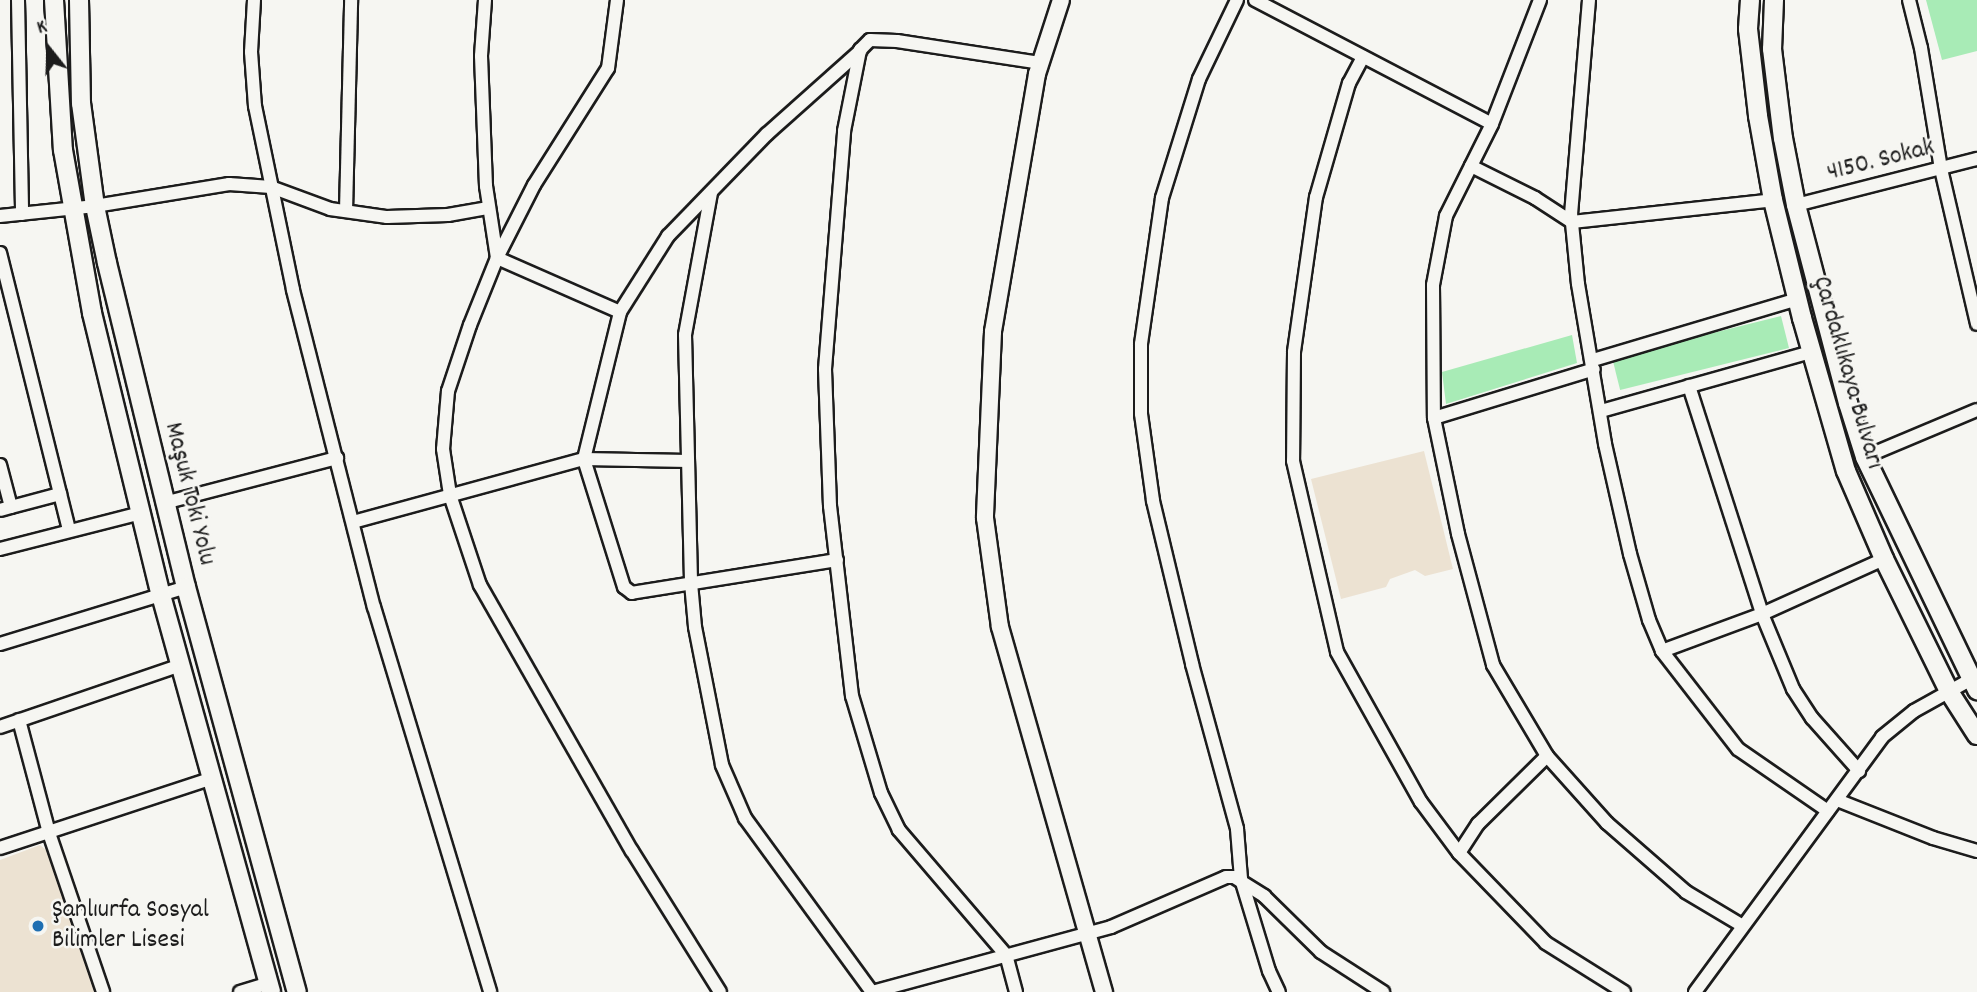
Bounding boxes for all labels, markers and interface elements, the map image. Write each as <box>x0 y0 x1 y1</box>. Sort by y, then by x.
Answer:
north arrow <box>14 14 84 84</box>
text: K <box>34 14 51 43</box>
street label: 4150. Sokak <box>1824 133 1938 189</box>
street label: Çardaklıkaya Bulvarı <box>1805 273 1889 473</box>
street label: Maşuk Toki Yolu <box>156 419 222 569</box>
place label: Şanlıurfa Sosyal Bilimler Lisesi <box>52 895 209 956</box>
marker: Şanlıurfa Sosyal Bilimler Lisesi <box>30 918 46 934</box>

